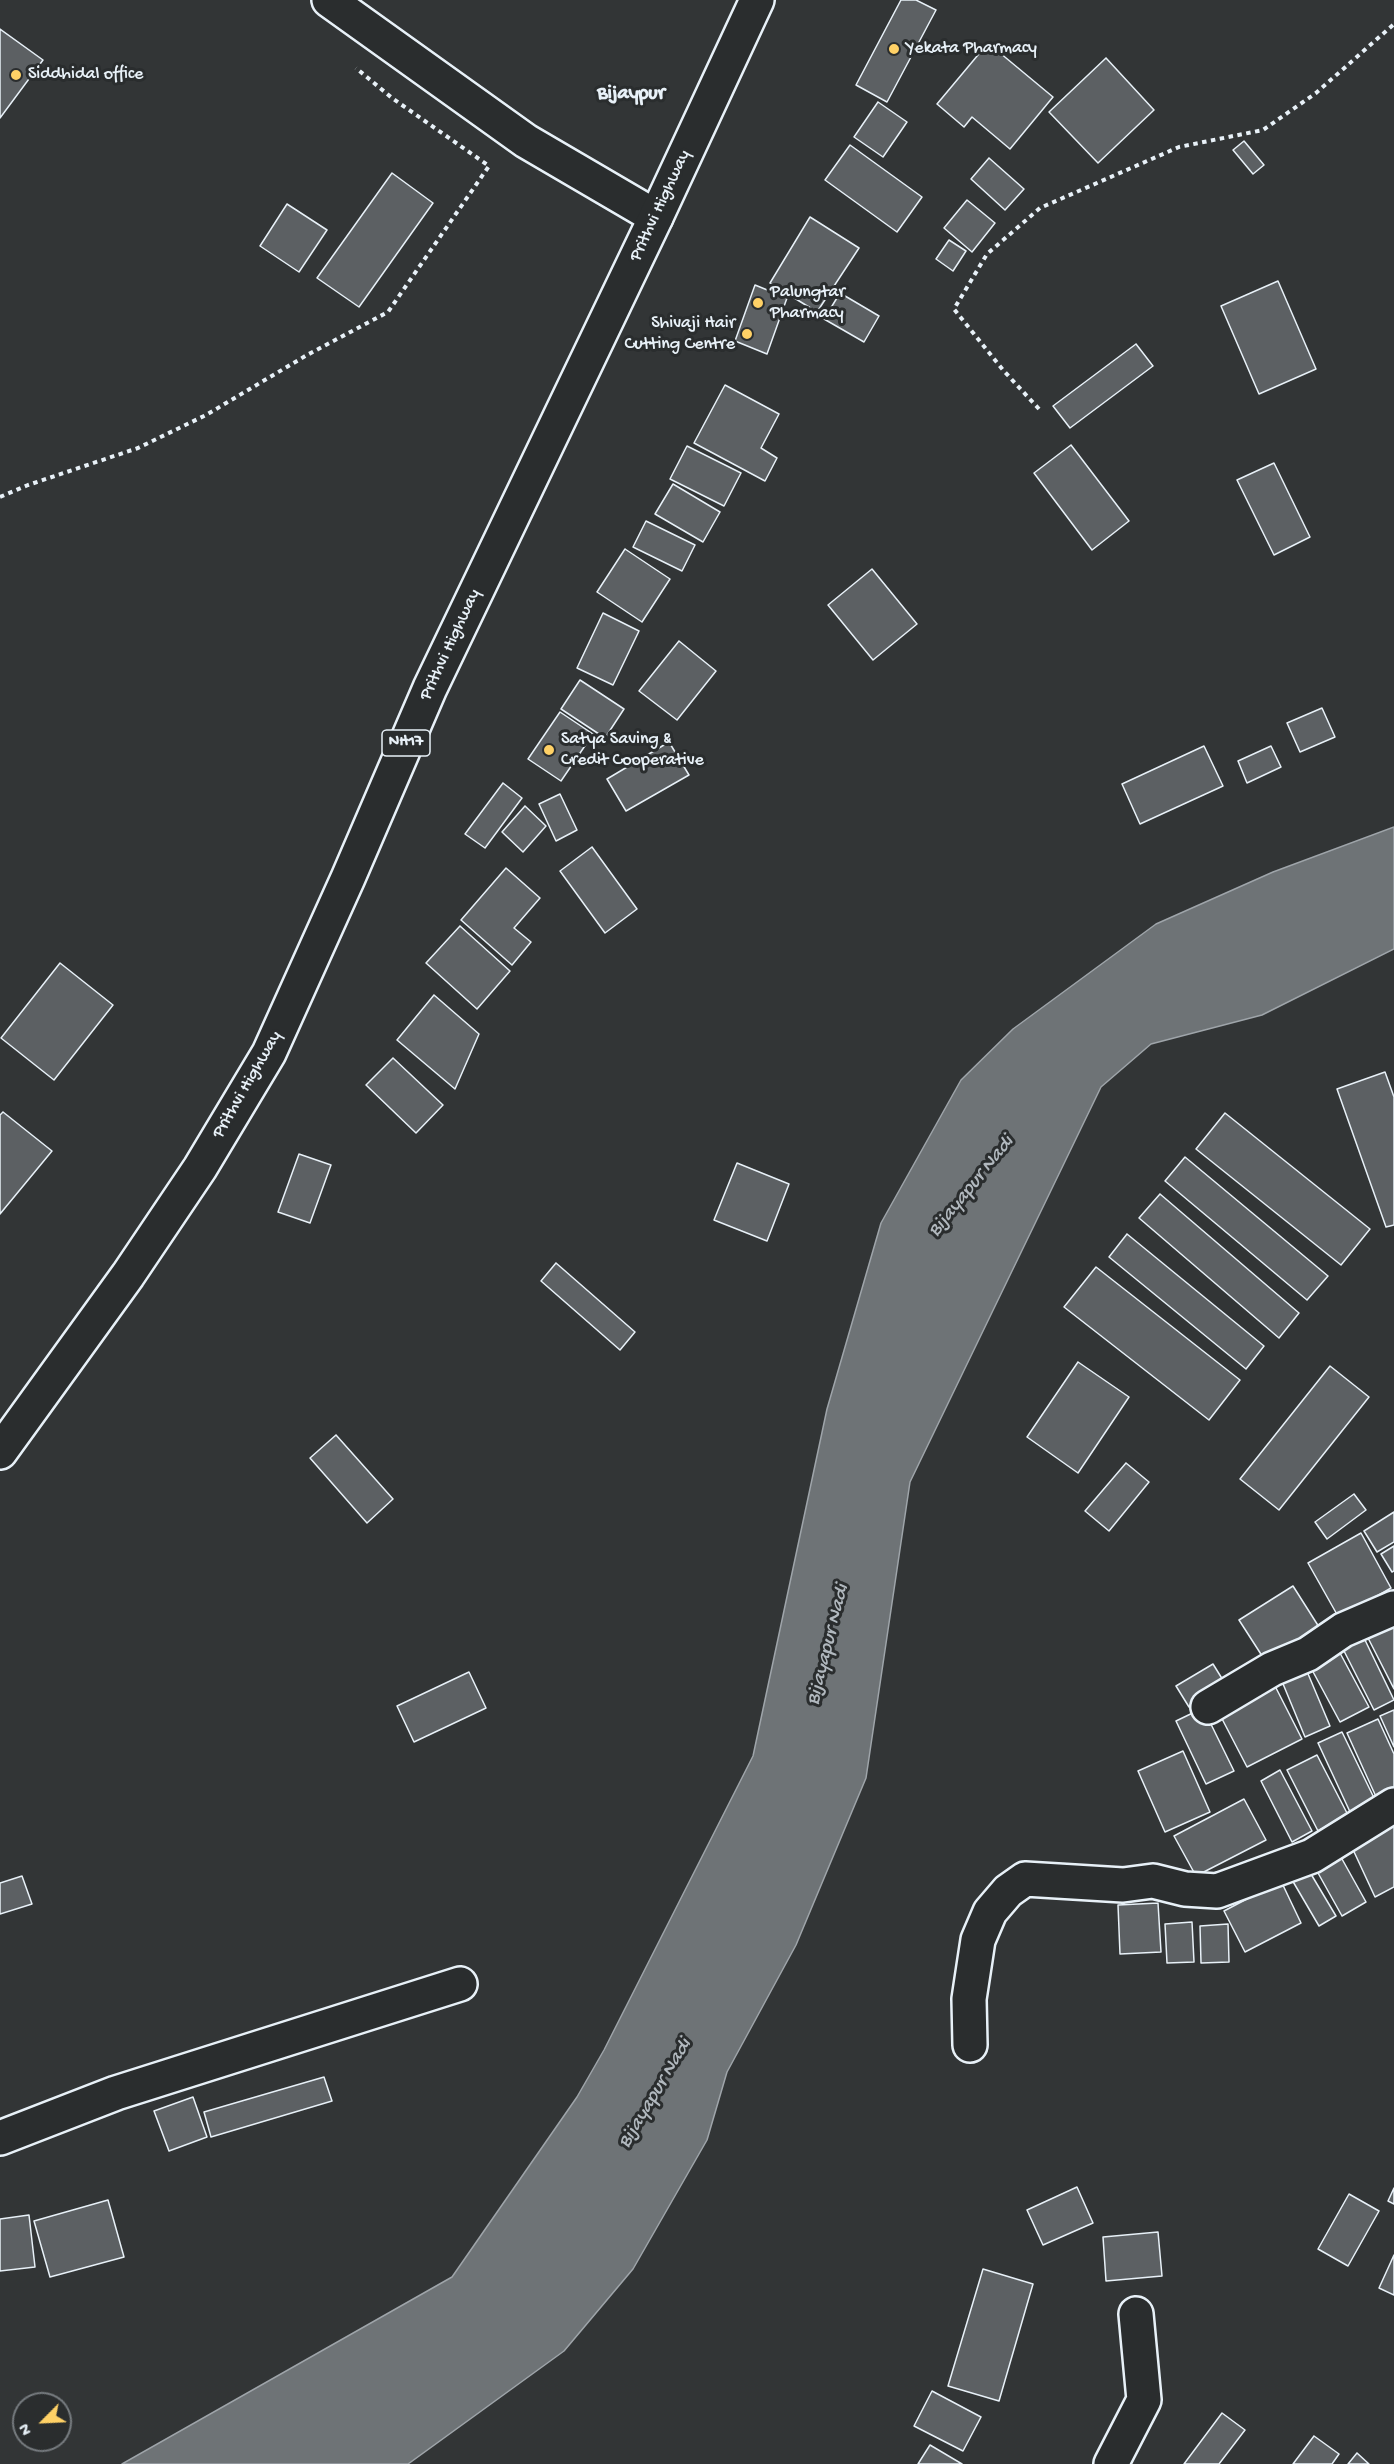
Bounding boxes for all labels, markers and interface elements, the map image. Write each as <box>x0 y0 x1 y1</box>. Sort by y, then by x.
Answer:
place label: Yekata Pharmacy <box>906 38 1037 60</box>
marker: Yekata Pharmacy <box>887 42 901 56</box>
place label: Siddhidal office <box>28 64 143 86</box>
marker: Siddhidal office <box>9 68 23 82</box>
district label: Bijaypur <box>597 83 665 107</box>
street label: Prithvi Highway <box>626 147 696 265</box>
place label: Palungtar Pharmacy <box>770 282 845 324</box>
marker: Palungtar Pharmacy <box>751 296 765 310</box>
place label: Shivaji Hair Cutting Centre <box>625 313 735 356</box>
marker: Shivaji Hair Cutting Centre <box>740 327 754 341</box>
street label: Prithvi Highway <box>416 586 486 704</box>
place label: Satya Saving & Credit Cooperative <box>561 729 704 771</box>
road number: NH17 <box>382 730 430 756</box>
marker: Satya Saving & Credit Cooperative <box>542 743 556 757</box>
street label: Prithvi Highway <box>209 1028 287 1142</box>
water label: Bijayapur Nadi <box>924 1131 1020 1243</box>
water label: Bijayapur Nadi <box>802 1582 856 1708</box>
water label: Bijayapur Nadi <box>614 2035 698 2153</box>
north arrow <box>12 2392 72 2452</box>
text: N <box>16 2420 38 2437</box>

